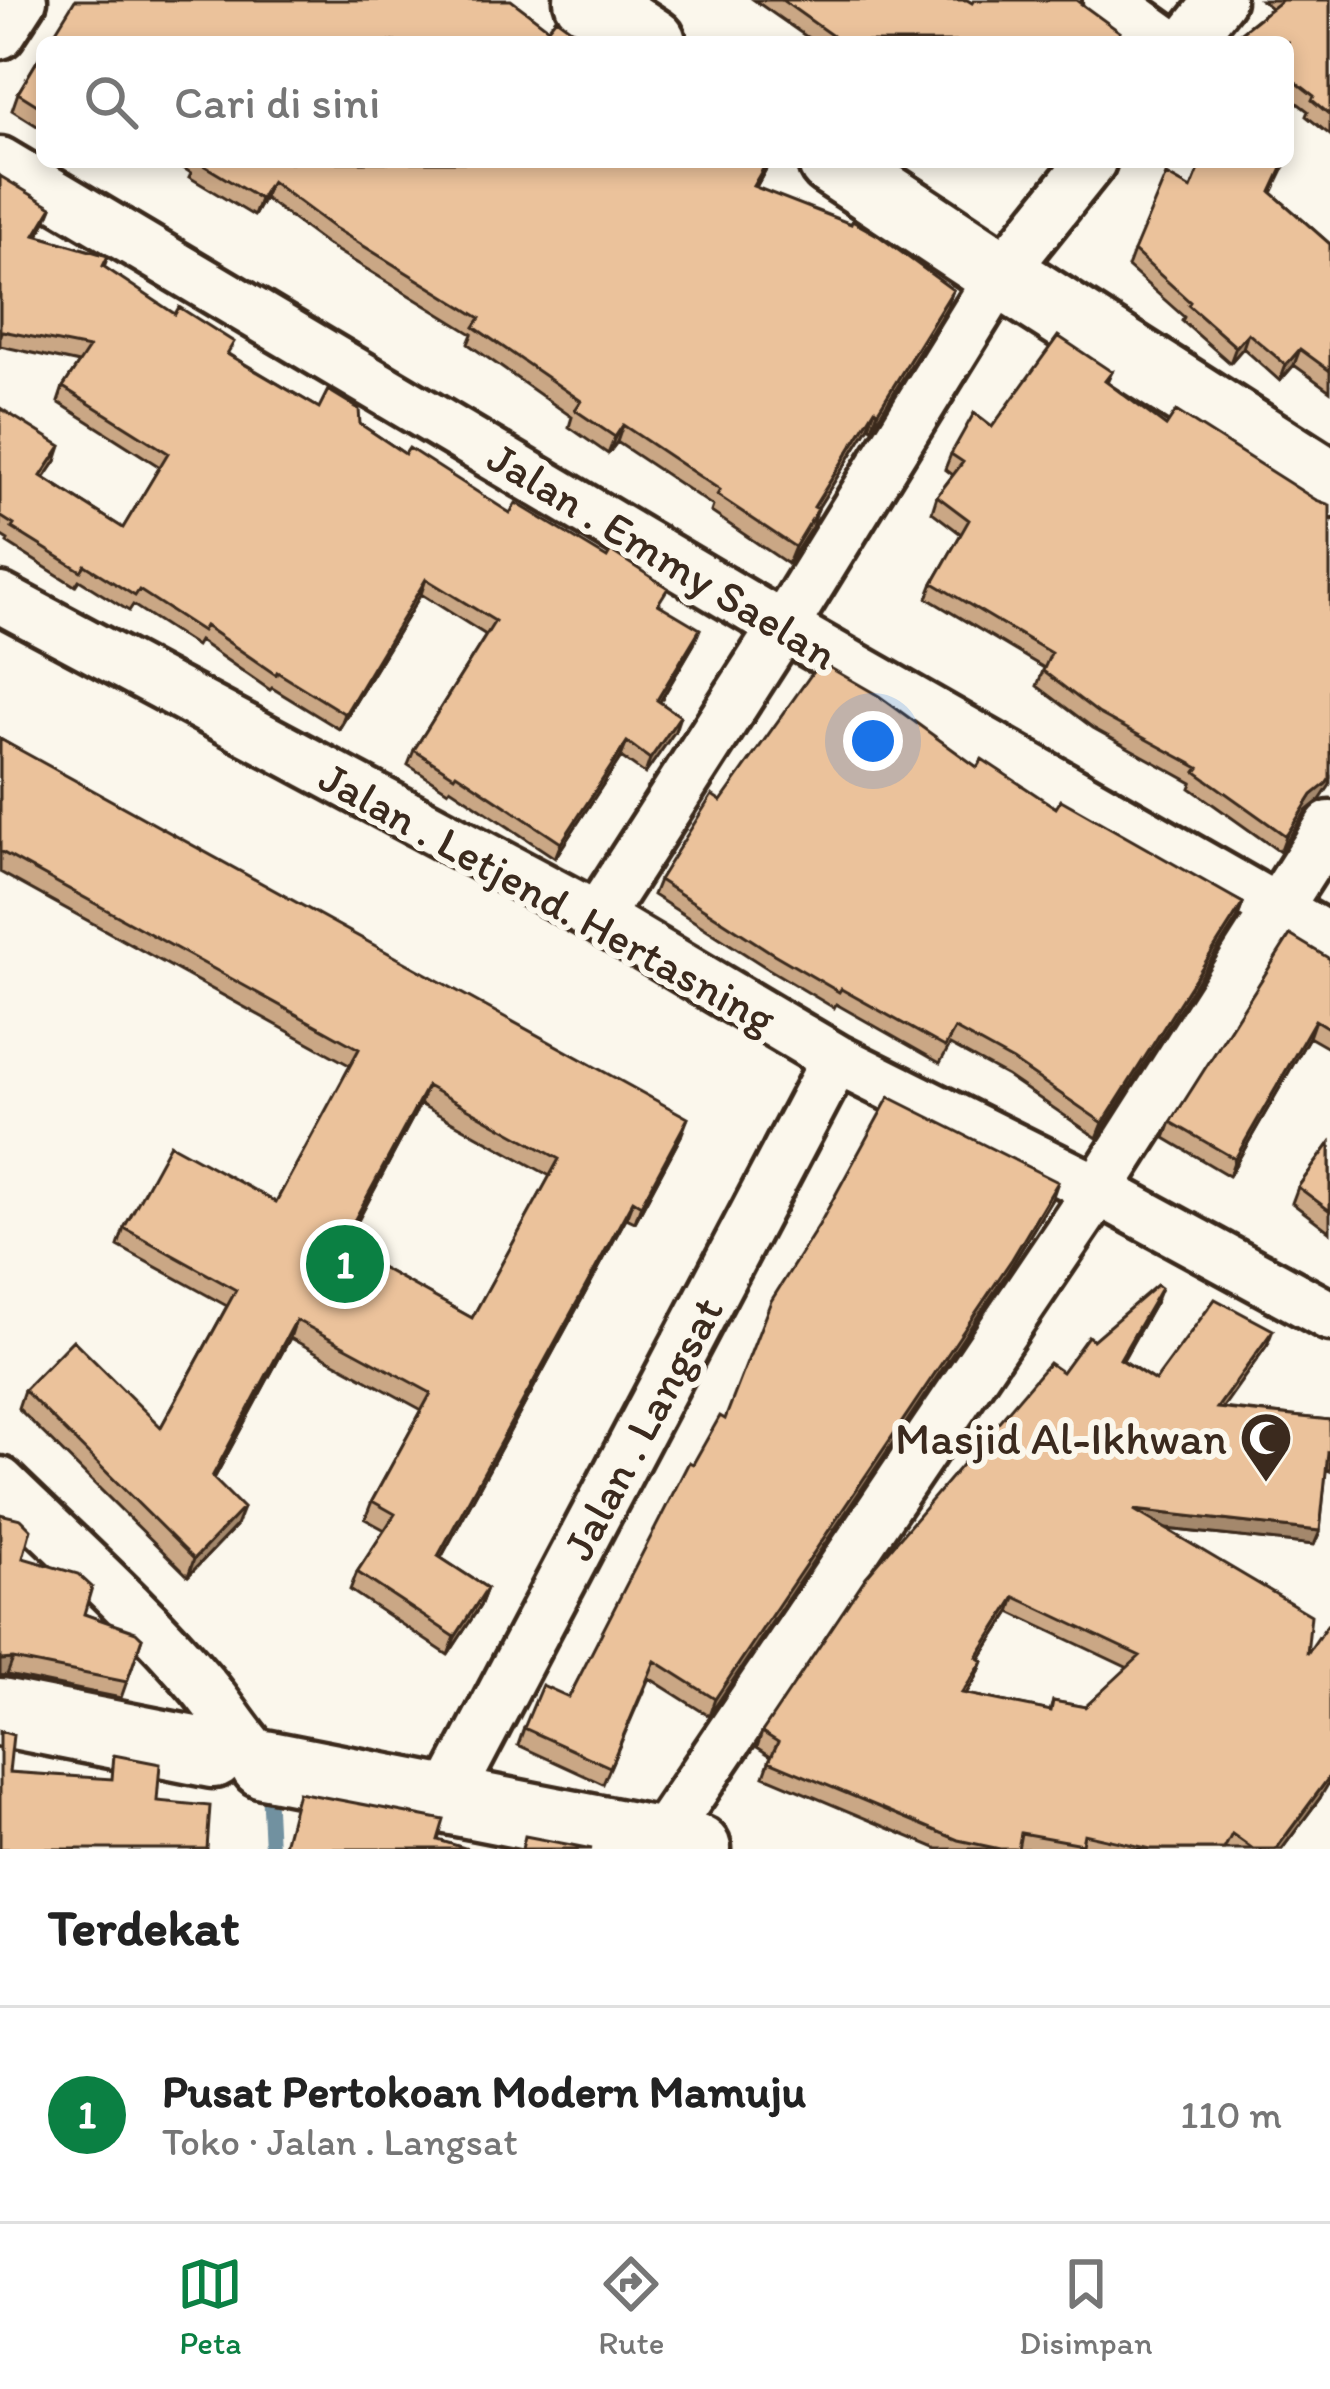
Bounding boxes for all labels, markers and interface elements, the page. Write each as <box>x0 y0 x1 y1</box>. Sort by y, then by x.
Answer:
search box <box>36 36 1294 168</box>
icon: search <box>78 69 144 135</box>
text: Cari di sini <box>174 75 380 129</box>
street label: Jalan . Emmy Saelan <box>478 429 848 681</box>
your location <box>843 711 903 771</box>
street label: Jalan . Letjend. Hertasning <box>311 749 785 1045</box>
pin: 1 <box>306 1219 384 1309</box>
street label: Jalan . Langsat <box>550 1287 734 1569</box>
mosque icon: Masjid Al-Ikhwan <box>1238 1410 1294 1484</box>
place label: Masjid Al-Ikhwan <box>895 1411 1227 1465</box>
text: Terdekat <box>48 1897 240 1958</box>
text: Pusat Pertokoan Modern Mamuju <box>162 2064 806 2118</box>
text: 1 <box>78 2091 96 2138</box>
text: 110 m <box>1180 2091 1282 2138</box>
text: Toko · Jalan . Langsat <box>162 2118 518 2165</box>
tab: Peta <box>177 2251 243 2362</box>
tab: Rute <box>598 2251 665 2362</box>
tab: Disimpan <box>1019 2251 1153 2362</box>

